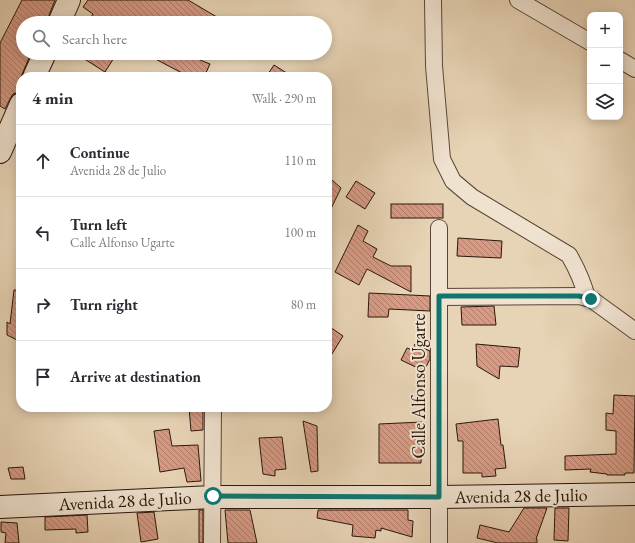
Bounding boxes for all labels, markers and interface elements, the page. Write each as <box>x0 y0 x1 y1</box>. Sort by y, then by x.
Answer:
map controls <box>587 12 623 120</box>
button: + <box>587 12 623 48</box>
search box <box>16 16 332 60</box>
icon: search <box>30 27 52 49</box>
text: Search here <box>62 29 127 48</box>
button: − <box>587 48 623 84</box>
button: layers <box>587 84 623 120</box>
text: 4 min <box>32 87 73 109</box>
text: Walk · 290 m <box>252 90 316 107</box>
text: Continue <box>70 143 130 162</box>
icon: ahead <box>32 150 54 172</box>
text: 110 m <box>285 152 316 169</box>
text: Avenida 28 de Julio <box>70 162 166 179</box>
text: Turn left <box>70 215 127 234</box>
icon: left <box>32 222 54 244</box>
text: 100 m <box>285 224 316 241</box>
text: Calle Alfonso Ugarte <box>70 234 175 251</box>
route end <box>582 290 600 308</box>
icon: right <box>32 294 54 316</box>
text: Turn right <box>70 295 138 314</box>
text: 80 m <box>291 296 316 313</box>
street label: Calle Alfonso Ugarte <box>407 314 430 459</box>
icon: arrive <box>32 366 54 388</box>
text: Arrive at destination <box>70 367 201 386</box>
street label: Avenida 28 de Julio <box>453 483 588 508</box>
street label: Avenida 28 de Julio <box>57 486 192 516</box>
route start <box>204 487 222 505</box>

